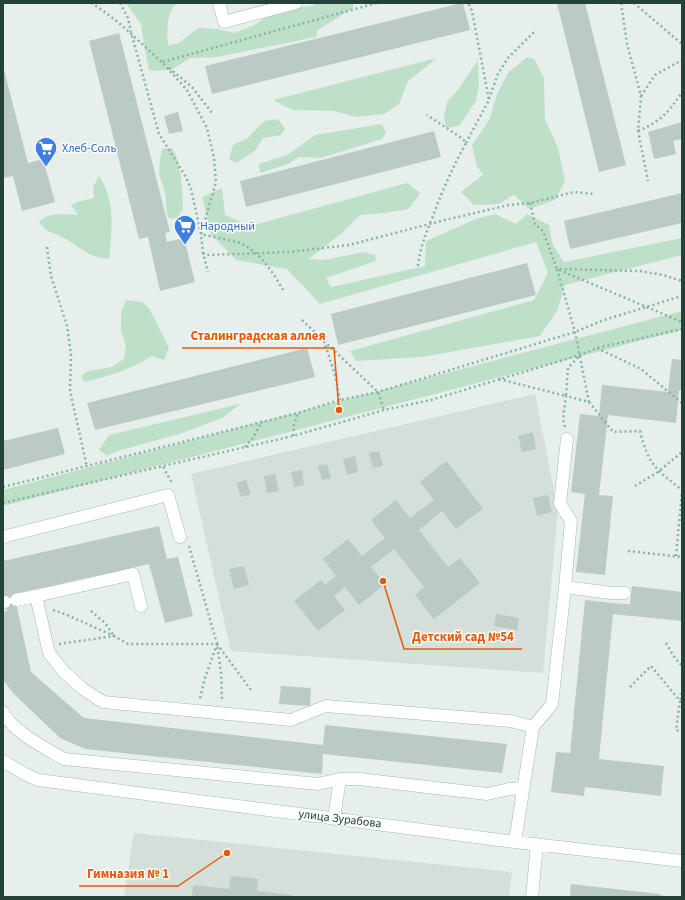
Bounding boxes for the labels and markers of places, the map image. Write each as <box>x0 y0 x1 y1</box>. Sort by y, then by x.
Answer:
supermarket icon: Хлеб-Соль <box>33 135 59 168</box>
place label: Хлеб-Соль <box>62 140 116 157</box>
supermarket icon: Народный <box>172 213 198 246</box>
place label: Народный <box>200 218 255 235</box>
callout: Сталинградская аллея <box>182 323 334 348</box>
callout: Детский сад №54 <box>404 624 522 649</box>
callout: Гимназия № 1 <box>79 861 178 886</box>

